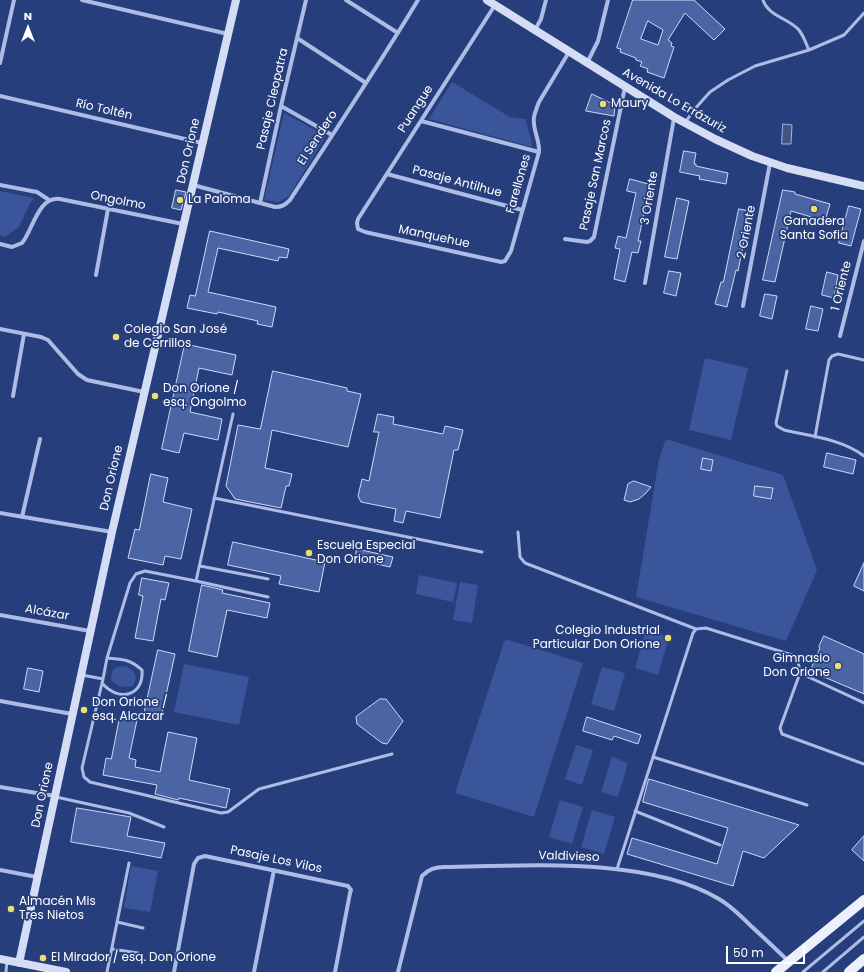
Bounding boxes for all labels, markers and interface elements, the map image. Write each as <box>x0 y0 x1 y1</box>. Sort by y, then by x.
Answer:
north arrow <box>8 8 48 48</box>
text: N <box>24 8 32 24</box>
street label: Pasaje Cleopatra <box>254 47 292 151</box>
street label: Avenida Lo Errázuriz <box>619 65 729 137</box>
street label: Puangue <box>395 83 437 135</box>
street label: Río Toltén <box>74 96 134 124</box>
place label: Maury <box>611 97 648 111</box>
marker: Maury <box>598 99 608 109</box>
street label: El Sendero <box>295 108 341 168</box>
street label: Don Orione <box>174 117 204 185</box>
street label: Pasaje San Marcos <box>577 118 615 232</box>
street label: Farellones <box>504 153 534 215</box>
street label: Pasaje Antilhue <box>411 163 503 201</box>
street label: 3 Oriente <box>638 170 662 226</box>
street label: Ongolmo <box>89 189 147 213</box>
place label: La Paloma <box>188 193 251 207</box>
marker: La Paloma <box>175 195 185 205</box>
street label: 2 Oriente <box>735 204 759 260</box>
marker: Ganadera Santa Sofia <box>809 204 819 214</box>
place label: Ganadera Santa Sofia <box>780 215 848 243</box>
street label: Manquehue <box>397 222 471 252</box>
street label: 1 Oriente <box>829 260 855 312</box>
place label: Colegio San José de Cerrillos <box>124 323 227 351</box>
marker: Colegio San José de Cerrillos <box>111 332 121 342</box>
place label: Don Orione / esq. Ongolmo <box>163 382 246 410</box>
marker: Don Orione / esq. Ongolmo <box>150 391 160 401</box>
street label: Don Orione <box>97 444 127 512</box>
place label: Escuela Especial Don Orione <box>317 539 415 567</box>
marker: Escuela Especial Don Orione <box>304 548 314 558</box>
street label: Alcázar <box>24 602 70 624</box>
place label: Colegio Industrial Particular Don Orione <box>533 624 660 652</box>
marker: Colegio Industrial Particular Don Orione <box>663 633 673 643</box>
place label: Gimnasio Don Orione <box>763 652 830 680</box>
marker: Gimnasio Don Orione <box>833 661 843 671</box>
place label: Don Orione / esq. Alcazar <box>92 696 168 724</box>
marker: Don Orione / esq. Alcazar <box>79 705 89 715</box>
street label: Don Orione <box>29 761 57 829</box>
street label: Pasaje Los Vilos <box>229 843 323 877</box>
street label: Valdivieso <box>538 849 600 865</box>
place label: Almacén Mis Tres Nietos <box>19 895 96 923</box>
marker: Almacén Mis Tres Nietos <box>6 904 16 914</box>
scale bar <box>728 938 807 964</box>
text: 50 m <box>733 944 764 961</box>
place label: El Mirador / esq. Don Orione <box>51 951 216 965</box>
marker: El Mirador / esq. Don Orione <box>38 953 48 963</box>

